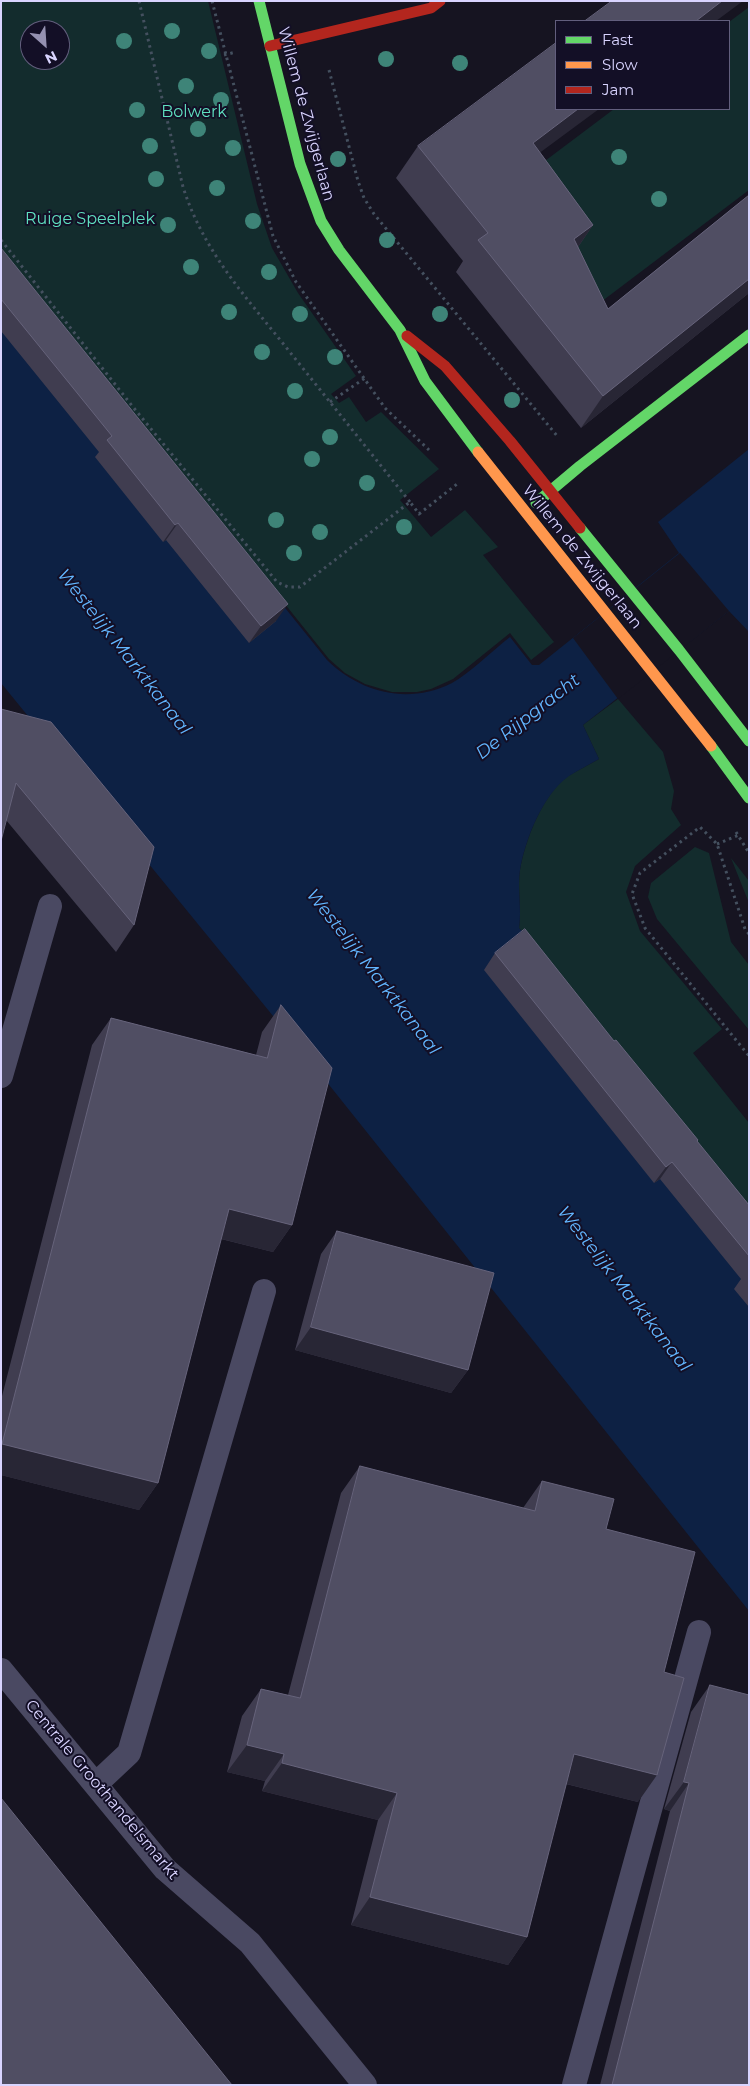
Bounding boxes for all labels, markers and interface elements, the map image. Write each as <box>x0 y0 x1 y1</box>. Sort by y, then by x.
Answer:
north arrow <box>20 20 70 70</box>
legend <box>555 20 730 110</box>
street label: Willem de Zwijgerlaan <box>273 25 339 203</box>
text: Fast <box>602 30 633 49</box>
text: N <box>42 47 60 68</box>
text: Slow <box>602 55 638 74</box>
text: Jam <box>602 80 634 99</box>
park label: Bolwerk <box>161 102 227 122</box>
park label: Ruige Speelplek <box>25 209 155 229</box>
street label: Willem de Zwijgerlaan <box>518 481 646 633</box>
water label: Westelijk Marktkanaal <box>53 565 195 739</box>
water label: De Rijpgracht <box>472 670 584 764</box>
water label: Westelijk Marktkanaal <box>302 885 444 1059</box>
water label: Westelijk Marktkanaal <box>553 1202 695 1376</box>
street label: Centrale Groothandelsmarkt <box>21 1696 183 1884</box>

